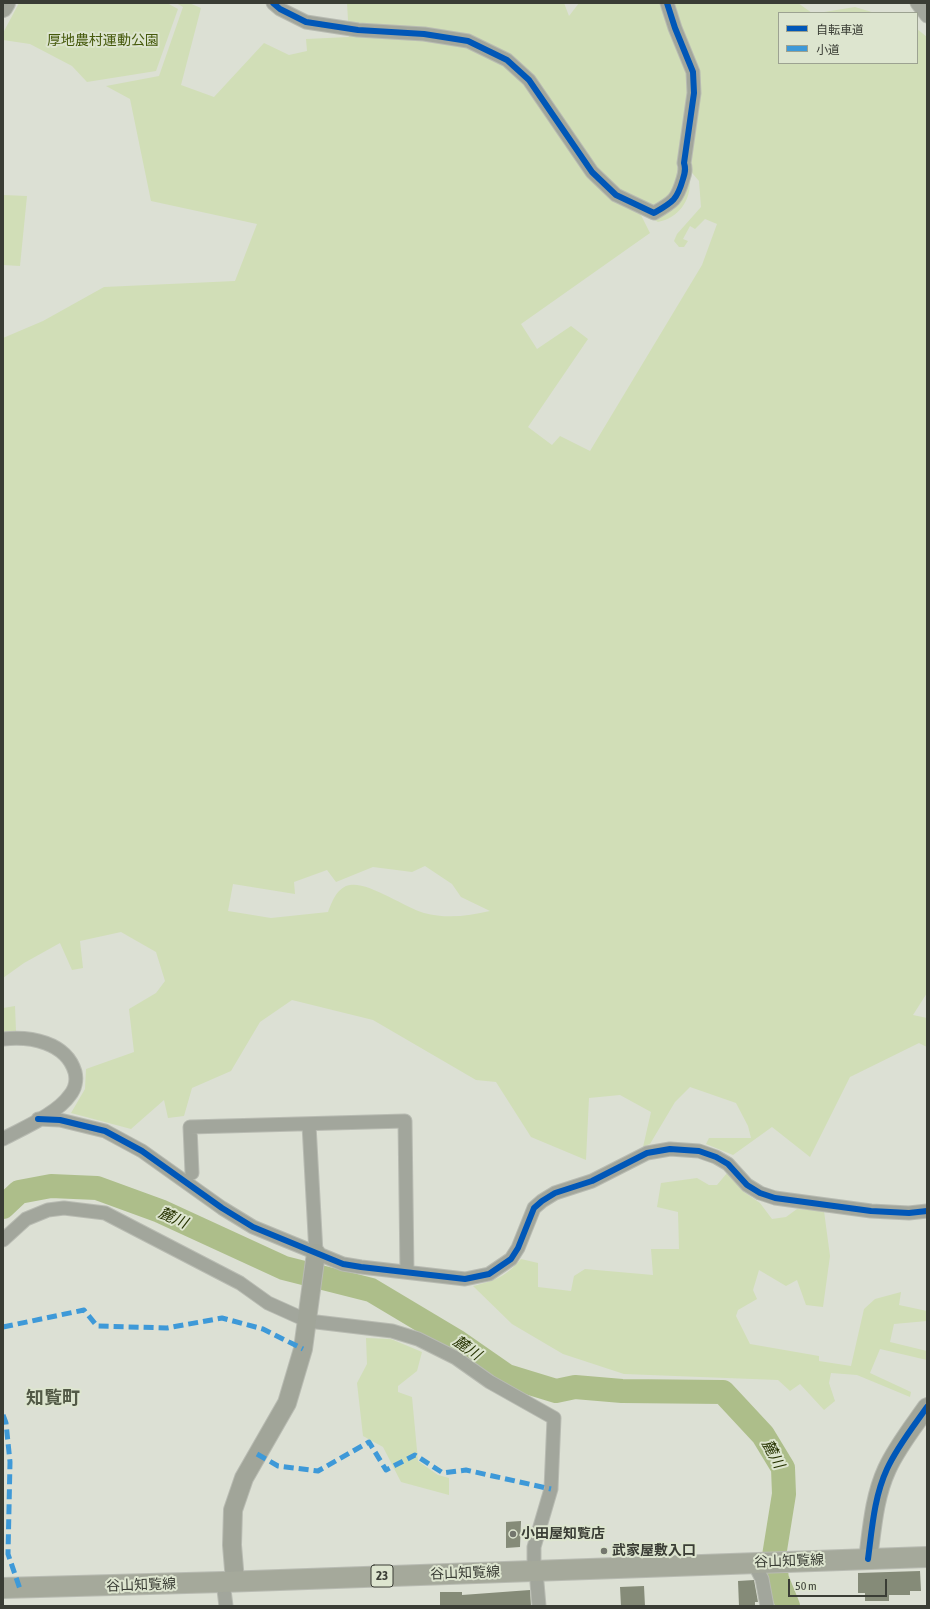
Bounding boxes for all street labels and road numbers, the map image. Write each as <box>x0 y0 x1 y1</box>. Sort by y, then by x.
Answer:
street label: 谷山知覧線 <box>754 1551 824 1571</box>
street label: 谷山知覧線 <box>430 1563 500 1583</box>
road number: 23 <box>371 1565 393 1587</box>
street label: 谷山知覧線 <box>106 1575 176 1595</box>

